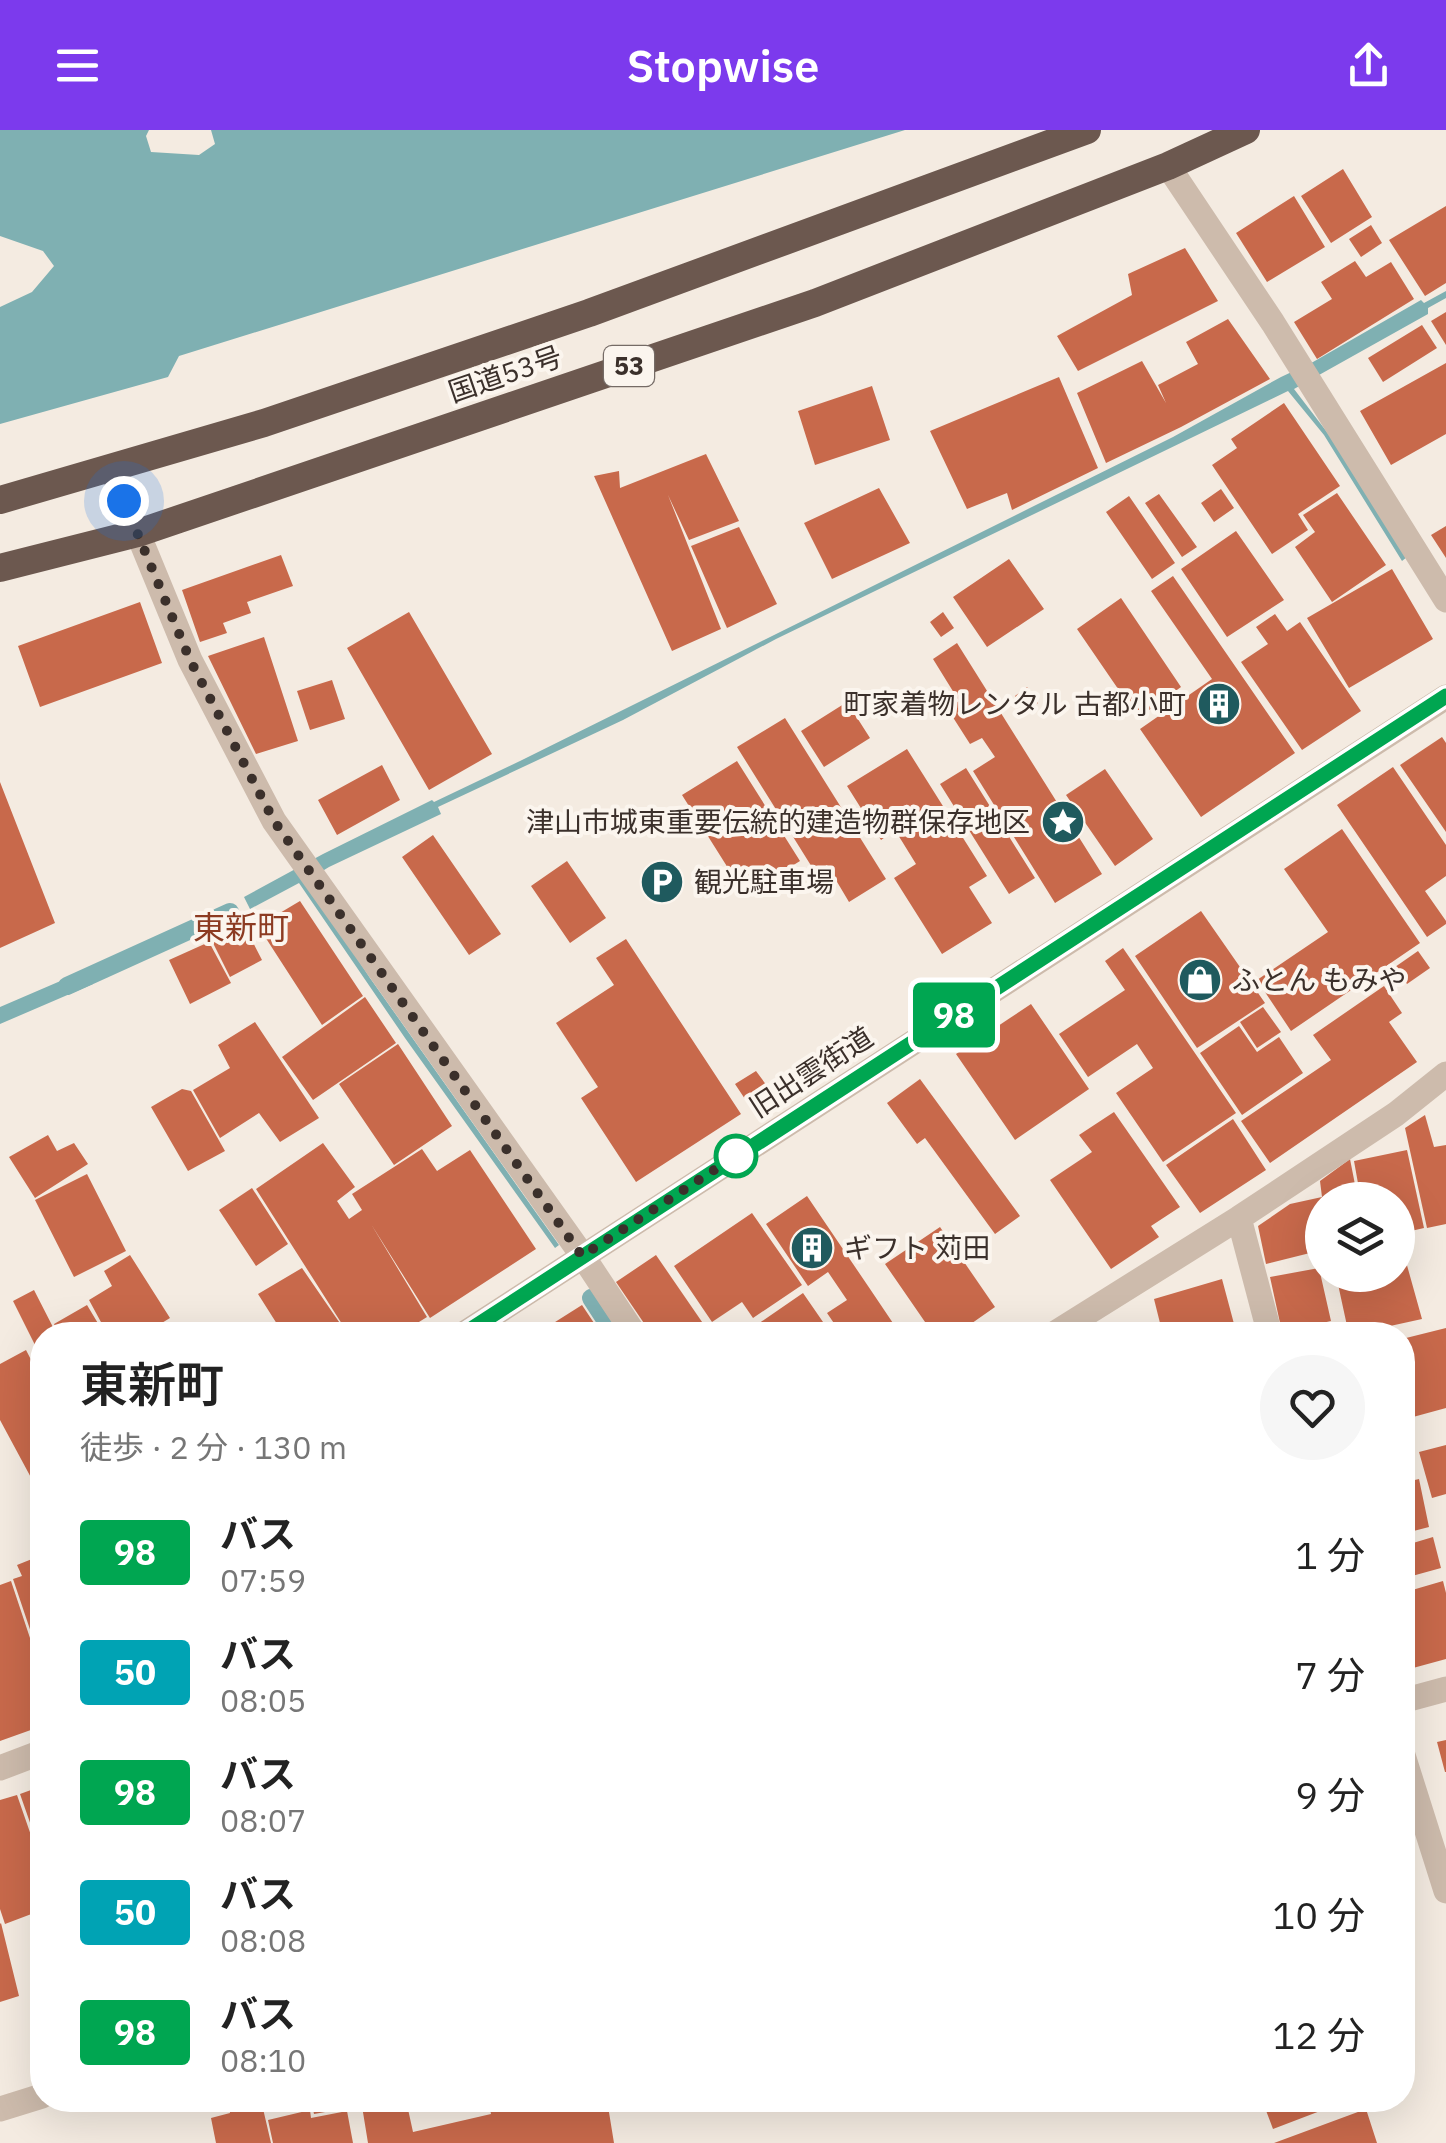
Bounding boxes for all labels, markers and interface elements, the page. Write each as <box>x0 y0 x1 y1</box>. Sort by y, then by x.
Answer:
text: Stopwise <box>627 36 819 94</box>
icon: menu <box>50 38 105 93</box>
icon: share <box>1341 38 1396 93</box>
street label: 国道53号 <box>443 337 566 410</box>
road number: 53 <box>604 346 654 386</box>
your location <box>99 476 149 526</box>
building icon: 町家着物レンタル 古都小町 <box>1196 681 1242 727</box>
place label: 町家着物レンタル 古都小町 <box>843 685 1186 722</box>
place icon: 津山市城東重要伝統的建造物群保存地区 <box>1040 799 1086 845</box>
place label: 津山市城東重要伝統的建造物群保存地区 <box>526 803 1030 840</box>
parking icon: 観光駐車場 <box>639 859 685 905</box>
place label: 観光駐車場 <box>694 863 834 900</box>
district label: 東新町 <box>193 906 289 948</box>
shop icon: ふとん もみや <box>1177 957 1223 1003</box>
place label: ふとん もみや <box>1232 961 1407 998</box>
line badge: 98 <box>909 982 999 1048</box>
text: 98 <box>933 992 975 1038</box>
street label: 旧出雲街道 <box>742 1018 880 1125</box>
unlabelled marker <box>715 1135 757 1177</box>
map controls <box>1305 1182 1415 1292</box>
button: layers <box>1305 1182 1415 1292</box>
building icon: ギフト 苅田 <box>789 1225 835 1271</box>
place label: ギフト 苅田 <box>844 1229 991 1266</box>
text: 東新町 <box>80 1353 224 1415</box>
button: heart <box>1260 1355 1365 1460</box>
text: 徒歩 · 2 分 · 130 m <box>80 1426 347 1468</box>
text: バス <box>220 1509 296 1558</box>
text: 98 <box>114 1529 156 1575</box>
text: 1 分 <box>1295 1530 1365 1579</box>
text: 07:59 <box>220 1559 306 1601</box>
text: バス <box>220 1629 296 1678</box>
text: 50 <box>114 1649 156 1695</box>
text: 7 分 <box>1295 1650 1365 1699</box>
text: 08:05 <box>220 1679 306 1721</box>
text: バス <box>220 1749 296 1798</box>
text: 98 <box>114 1769 156 1815</box>
text: 9 分 <box>1295 1770 1365 1819</box>
text: 08:07 <box>220 1799 306 1841</box>
text: バス <box>220 1869 296 1918</box>
text: 50 <box>114 1889 156 1935</box>
text: 10 分 <box>1272 1890 1365 1939</box>
text: 08:08 <box>220 1919 306 1961</box>
text: バス <box>220 1989 296 2038</box>
text: 98 <box>114 2009 156 2055</box>
text: 12 分 <box>1272 2010 1365 2059</box>
text: 08:10 <box>220 2039 306 2081</box>

